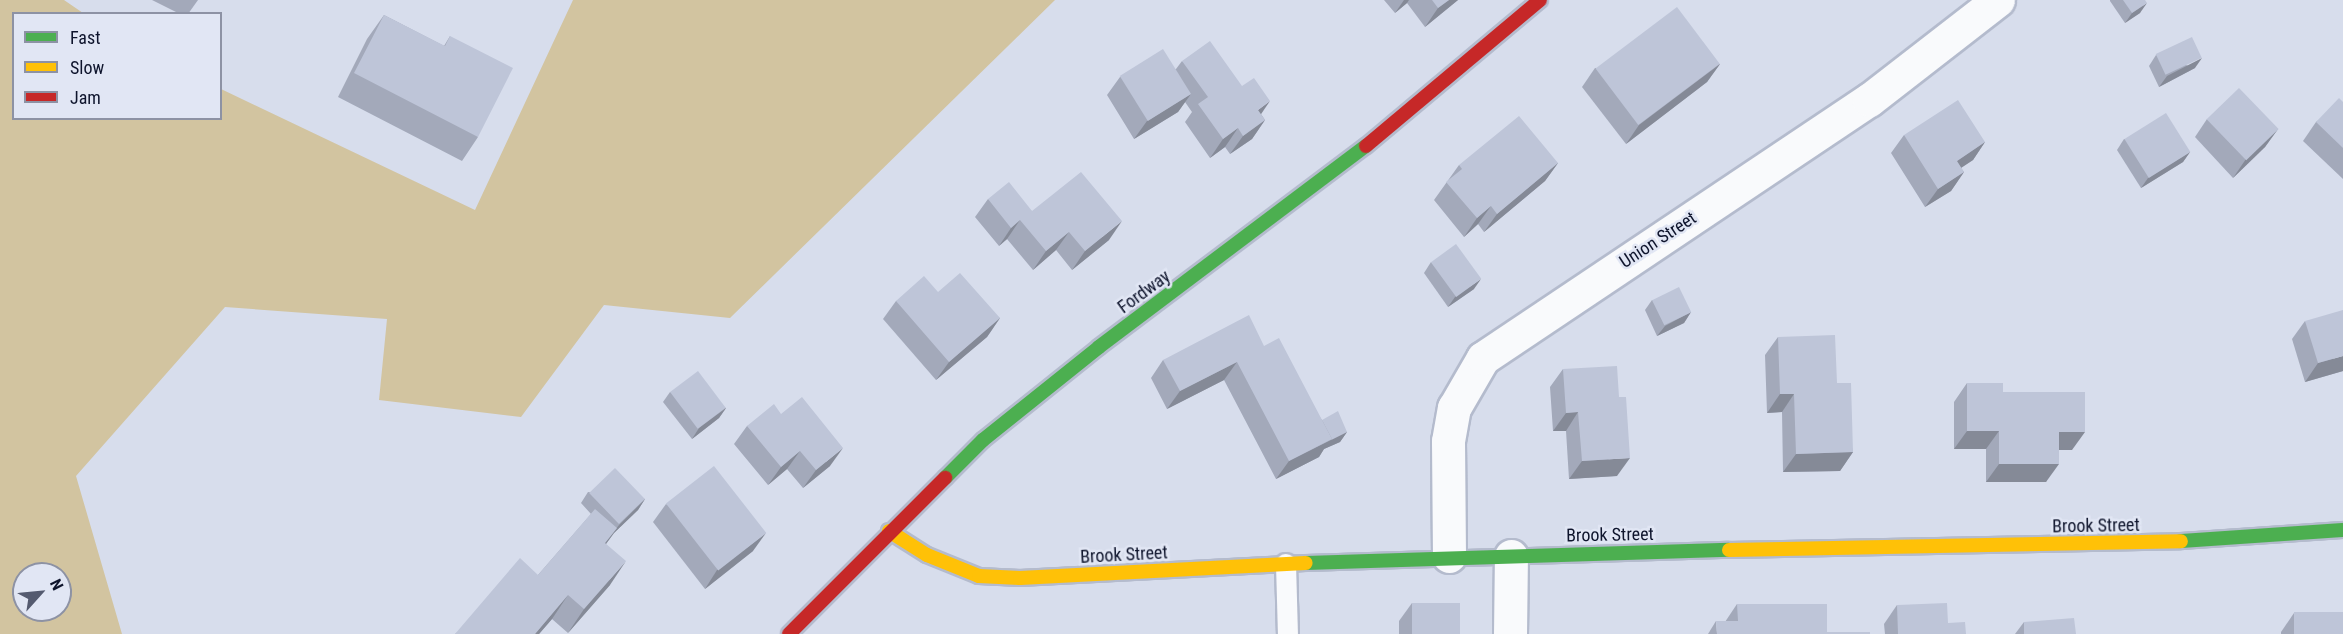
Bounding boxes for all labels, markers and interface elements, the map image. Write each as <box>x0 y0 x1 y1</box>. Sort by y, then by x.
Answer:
legend <box>12 12 222 120</box>
text: Fast <box>70 27 101 48</box>
text: Slow <box>70 57 104 78</box>
text: Jam <box>70 87 101 108</box>
street label: Union Street <box>1616 207 1700 273</box>
street label: Fordway <box>1114 266 1174 318</box>
street label: Brook Street <box>2052 514 2140 538</box>
street label: Brook Street <box>1566 523 1654 547</box>
street label: Brook Street <box>1080 542 1168 568</box>
north arrow <box>12 562 72 622</box>
text: N <box>46 576 67 593</box>

